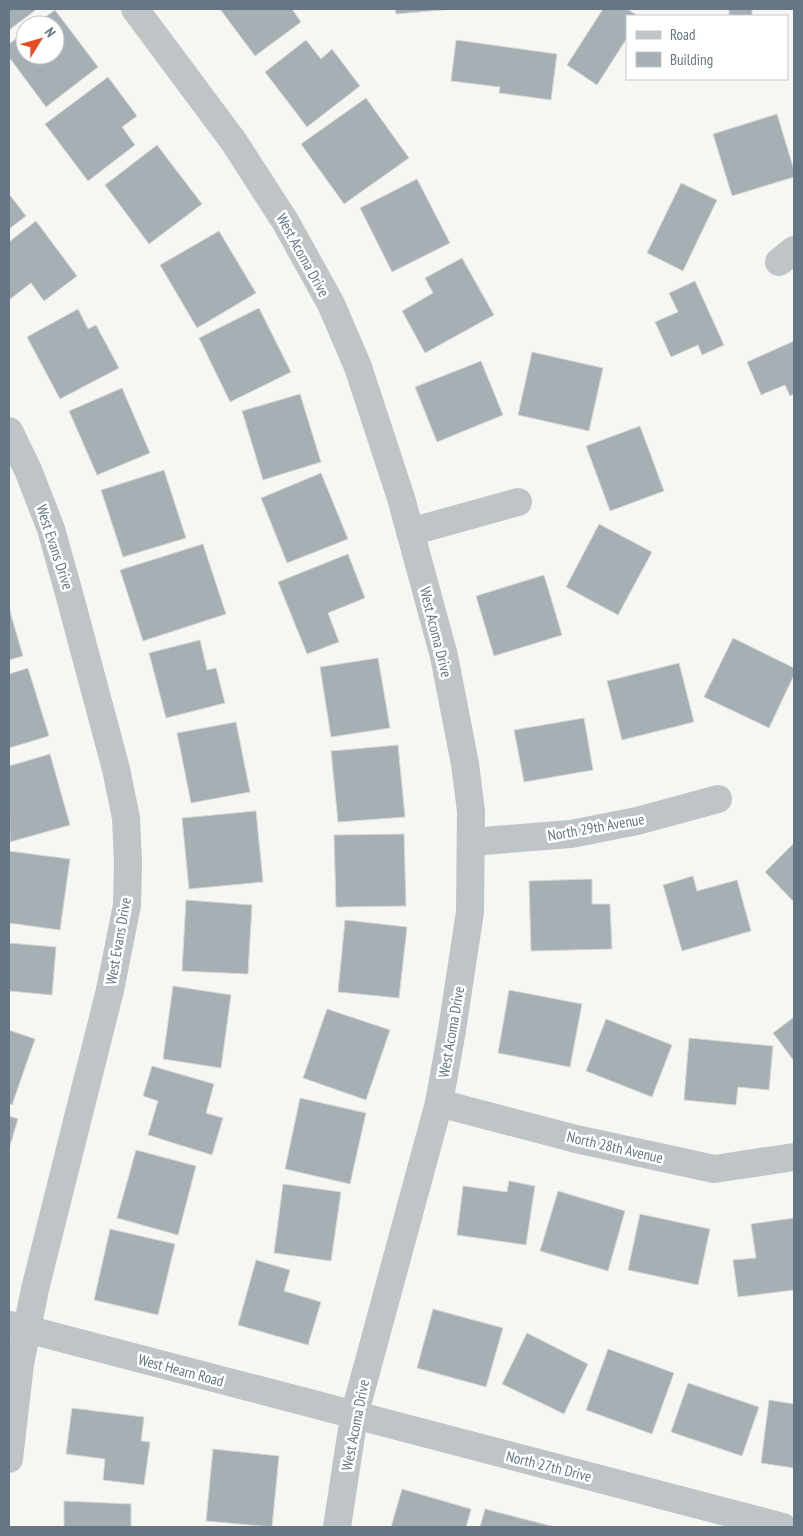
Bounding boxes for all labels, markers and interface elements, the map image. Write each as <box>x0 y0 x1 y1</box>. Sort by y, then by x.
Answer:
north arrow <box>15 15 65 65</box>
legend <box>626 15 788 80</box>
text: N <box>41 24 60 41</box>
text: Road <box>670 25 696 44</box>
text: Building <box>670 50 713 69</box>
street label: West Acoma Drive <box>272 210 334 300</box>
street label: West Evans Drive <box>32 502 78 592</box>
street label: West Acoma Drive <box>416 585 456 679</box>
street label: North 29th Avenue <box>546 809 646 845</box>
street label: West Evans Drive <box>101 896 135 986</box>
street label: West Acoma Drive <box>434 985 468 1079</box>
street label: North 28th Avenue <box>565 1127 665 1167</box>
street label: West Hearn Road <box>136 1349 226 1391</box>
street label: West Acoma Drive <box>337 1378 373 1472</box>
street label: North 27th Drive <box>504 1446 594 1486</box>

